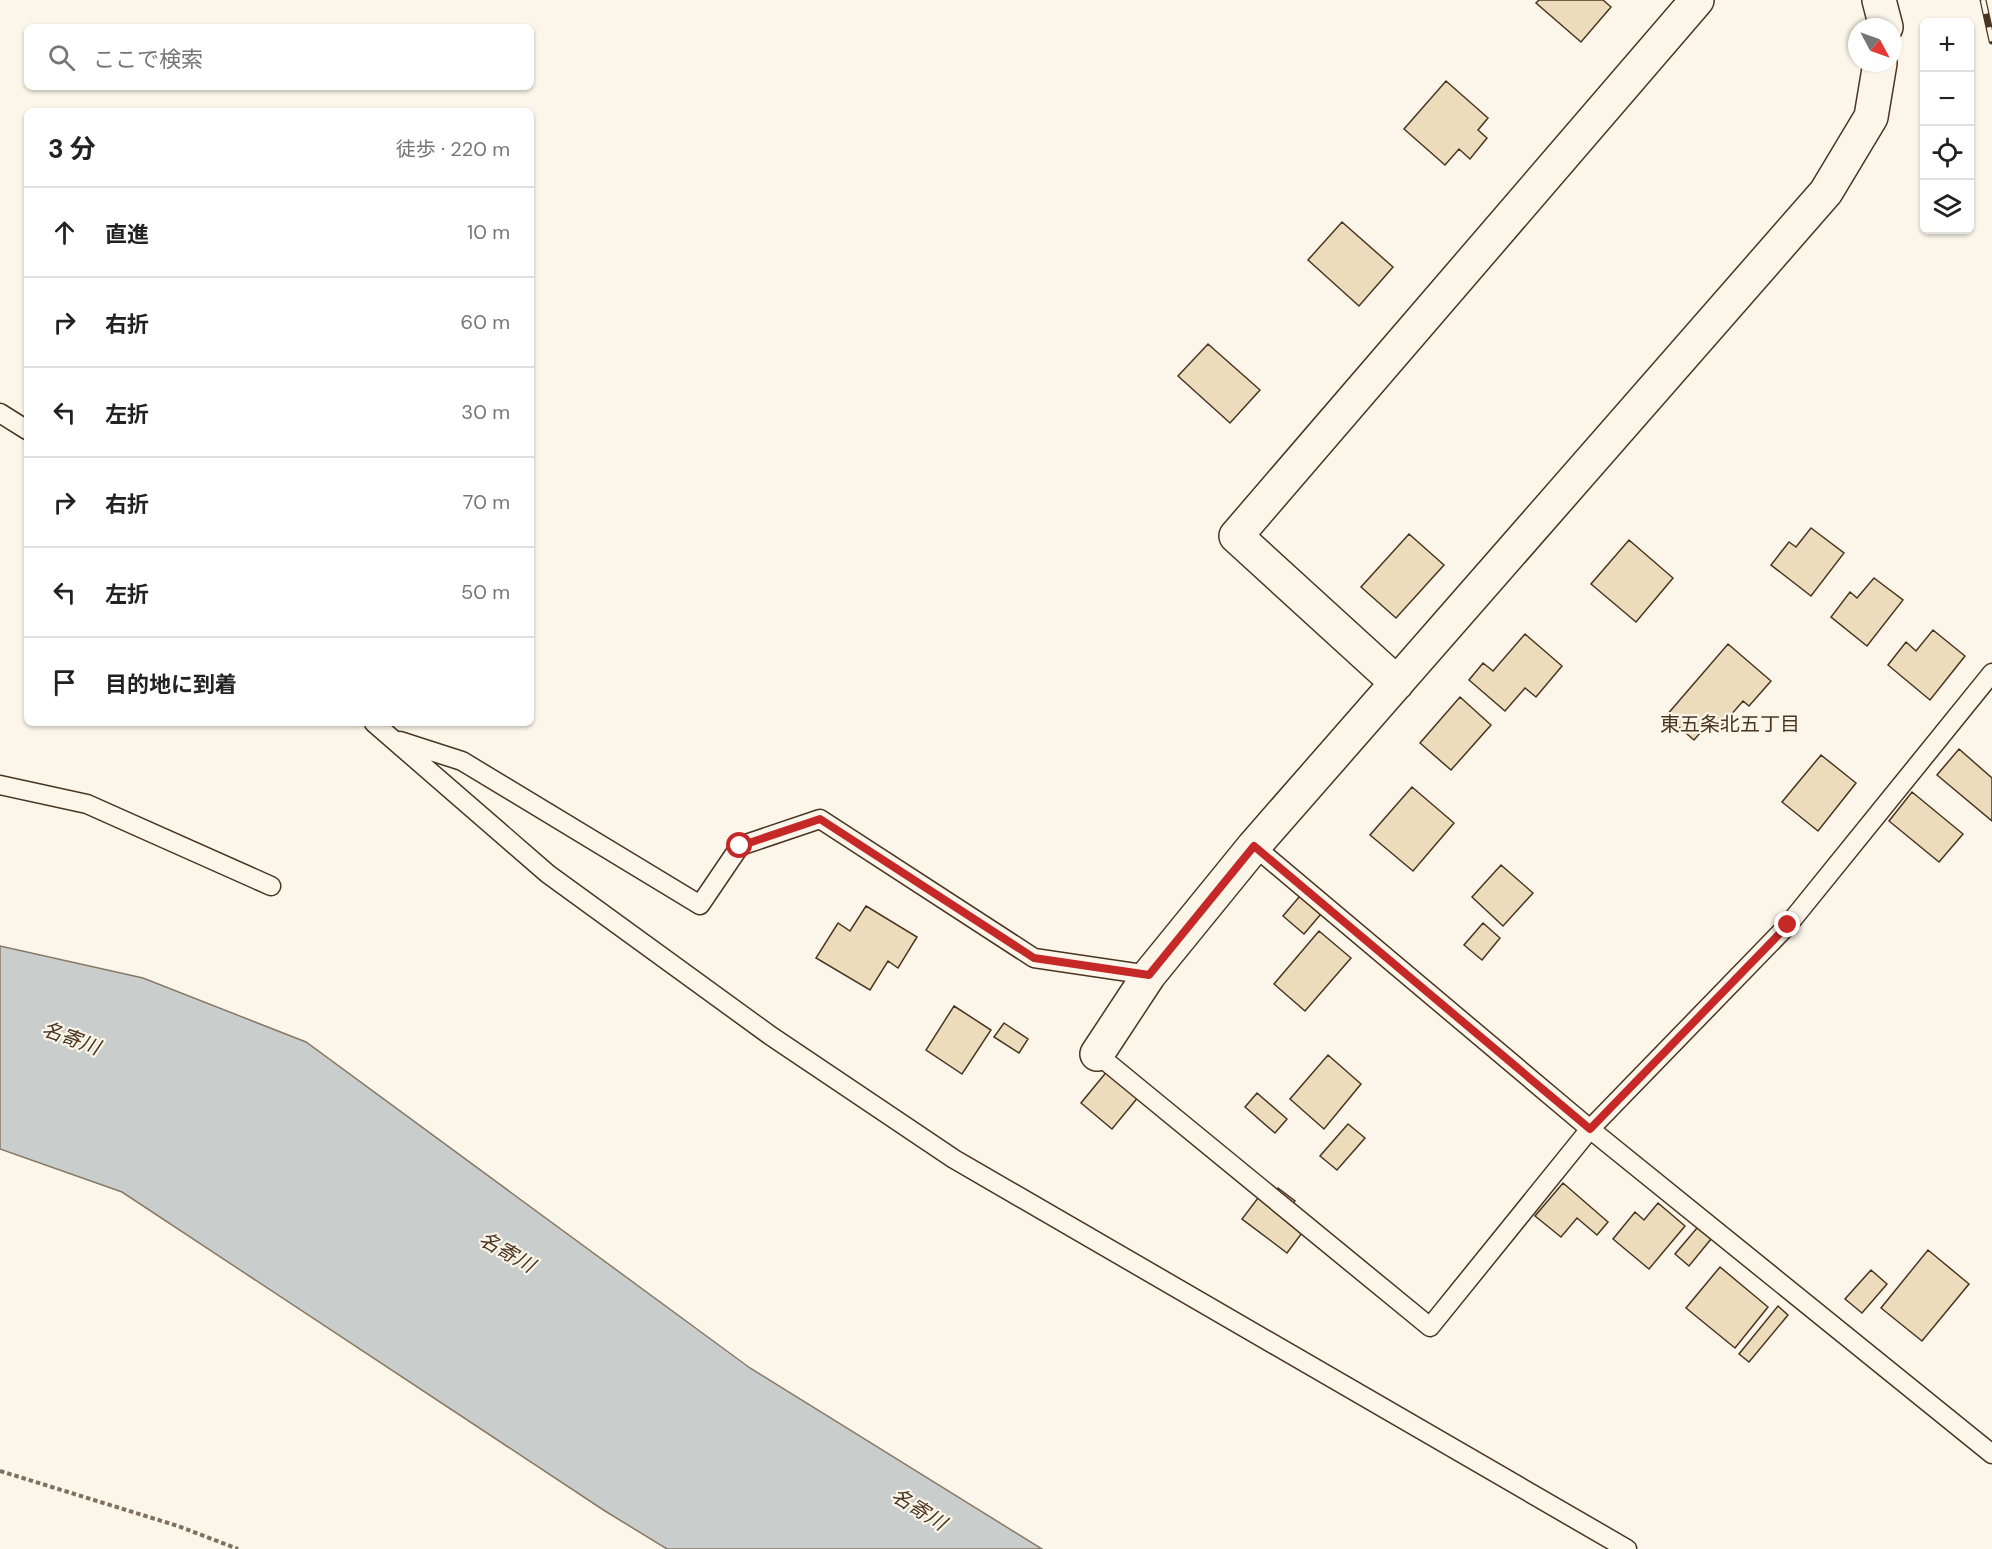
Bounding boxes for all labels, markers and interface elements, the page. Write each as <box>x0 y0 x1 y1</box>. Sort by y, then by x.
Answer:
north arrow <box>1848 18 1902 72</box>
map controls <box>1920 18 1974 234</box>
button: + <box>1920 18 1974 72</box>
search box <box>24 24 534 90</box>
icon: search <box>45 41 78 74</box>
text: ここで検索 <box>93 45 203 74</box>
button: − <box>1920 72 1974 126</box>
button: locate <box>1920 126 1974 180</box>
text: 3 分 <box>48 132 96 166</box>
text: 徒歩 · 220 m <box>396 136 510 162</box>
button: layers <box>1920 180 1974 234</box>
icon: ahead <box>48 216 81 249</box>
text: 10 m <box>467 219 510 245</box>
text: 直進 <box>105 220 149 249</box>
icon: right <box>48 306 81 339</box>
text: 60 m <box>461 309 510 335</box>
text: 右折 <box>105 310 149 339</box>
icon: left <box>48 396 81 429</box>
text: 30 m <box>461 399 510 425</box>
text: 左折 <box>105 400 149 429</box>
icon: right <box>48 486 81 519</box>
text: 70 m <box>463 489 510 515</box>
text: 右折 <box>105 490 149 519</box>
icon: left <box>48 576 81 609</box>
text: 50 m <box>461 579 510 605</box>
text: 左折 <box>105 580 149 609</box>
icon: arrive <box>48 666 81 699</box>
text: 目的地に到着 <box>105 670 237 699</box>
district label: 東五条北五丁目 <box>1660 711 1800 737</box>
route start <box>726 832 752 858</box>
route end <box>1774 911 1800 937</box>
water label: 名寄川 <box>38 1016 106 1061</box>
water label: 名寄川 <box>475 1226 541 1279</box>
water label: 名寄川 <box>887 1482 953 1537</box>

